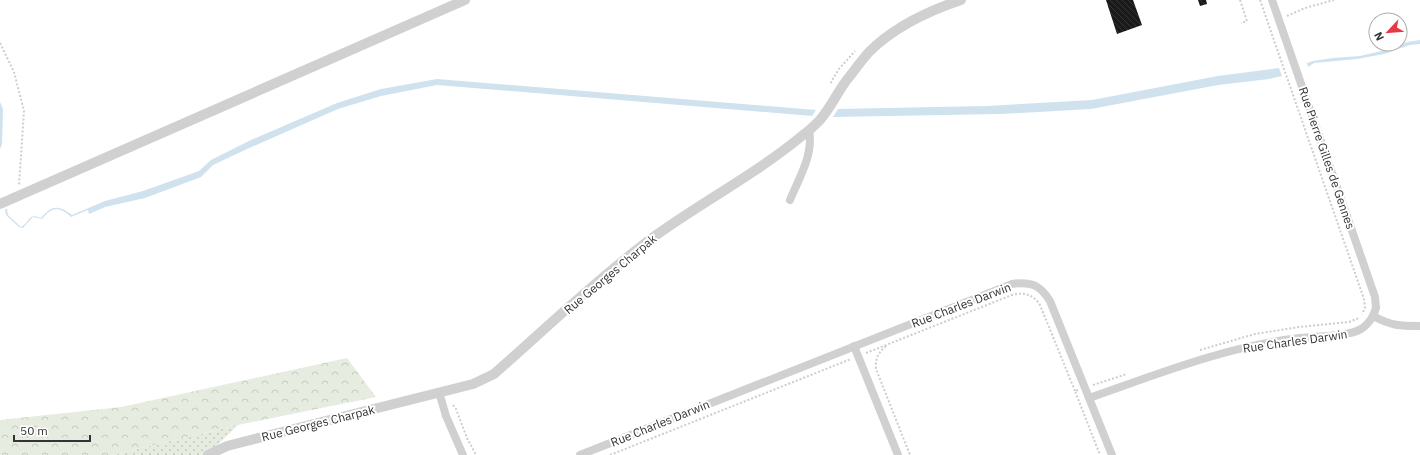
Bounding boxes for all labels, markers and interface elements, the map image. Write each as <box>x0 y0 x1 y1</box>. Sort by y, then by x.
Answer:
north arrow <box>1368 12 1408 52</box>
text: N <box>1371 30 1387 43</box>
street label: Rue Pierre Gilles de Gennes <box>1296 85 1358 231</box>
street label: Rue Georges Charpak <box>561 231 660 317</box>
street label: Rue Charles Darwin <box>909 279 1013 331</box>
street label: Rue Charles Darwin <box>1242 326 1348 356</box>
street label: Rue Charles Darwin <box>608 396 712 450</box>
street label: Rue Georges Charpak <box>260 402 377 444</box>
scale bar <box>14 417 90 443</box>
text: 50 m <box>20 423 48 438</box>

